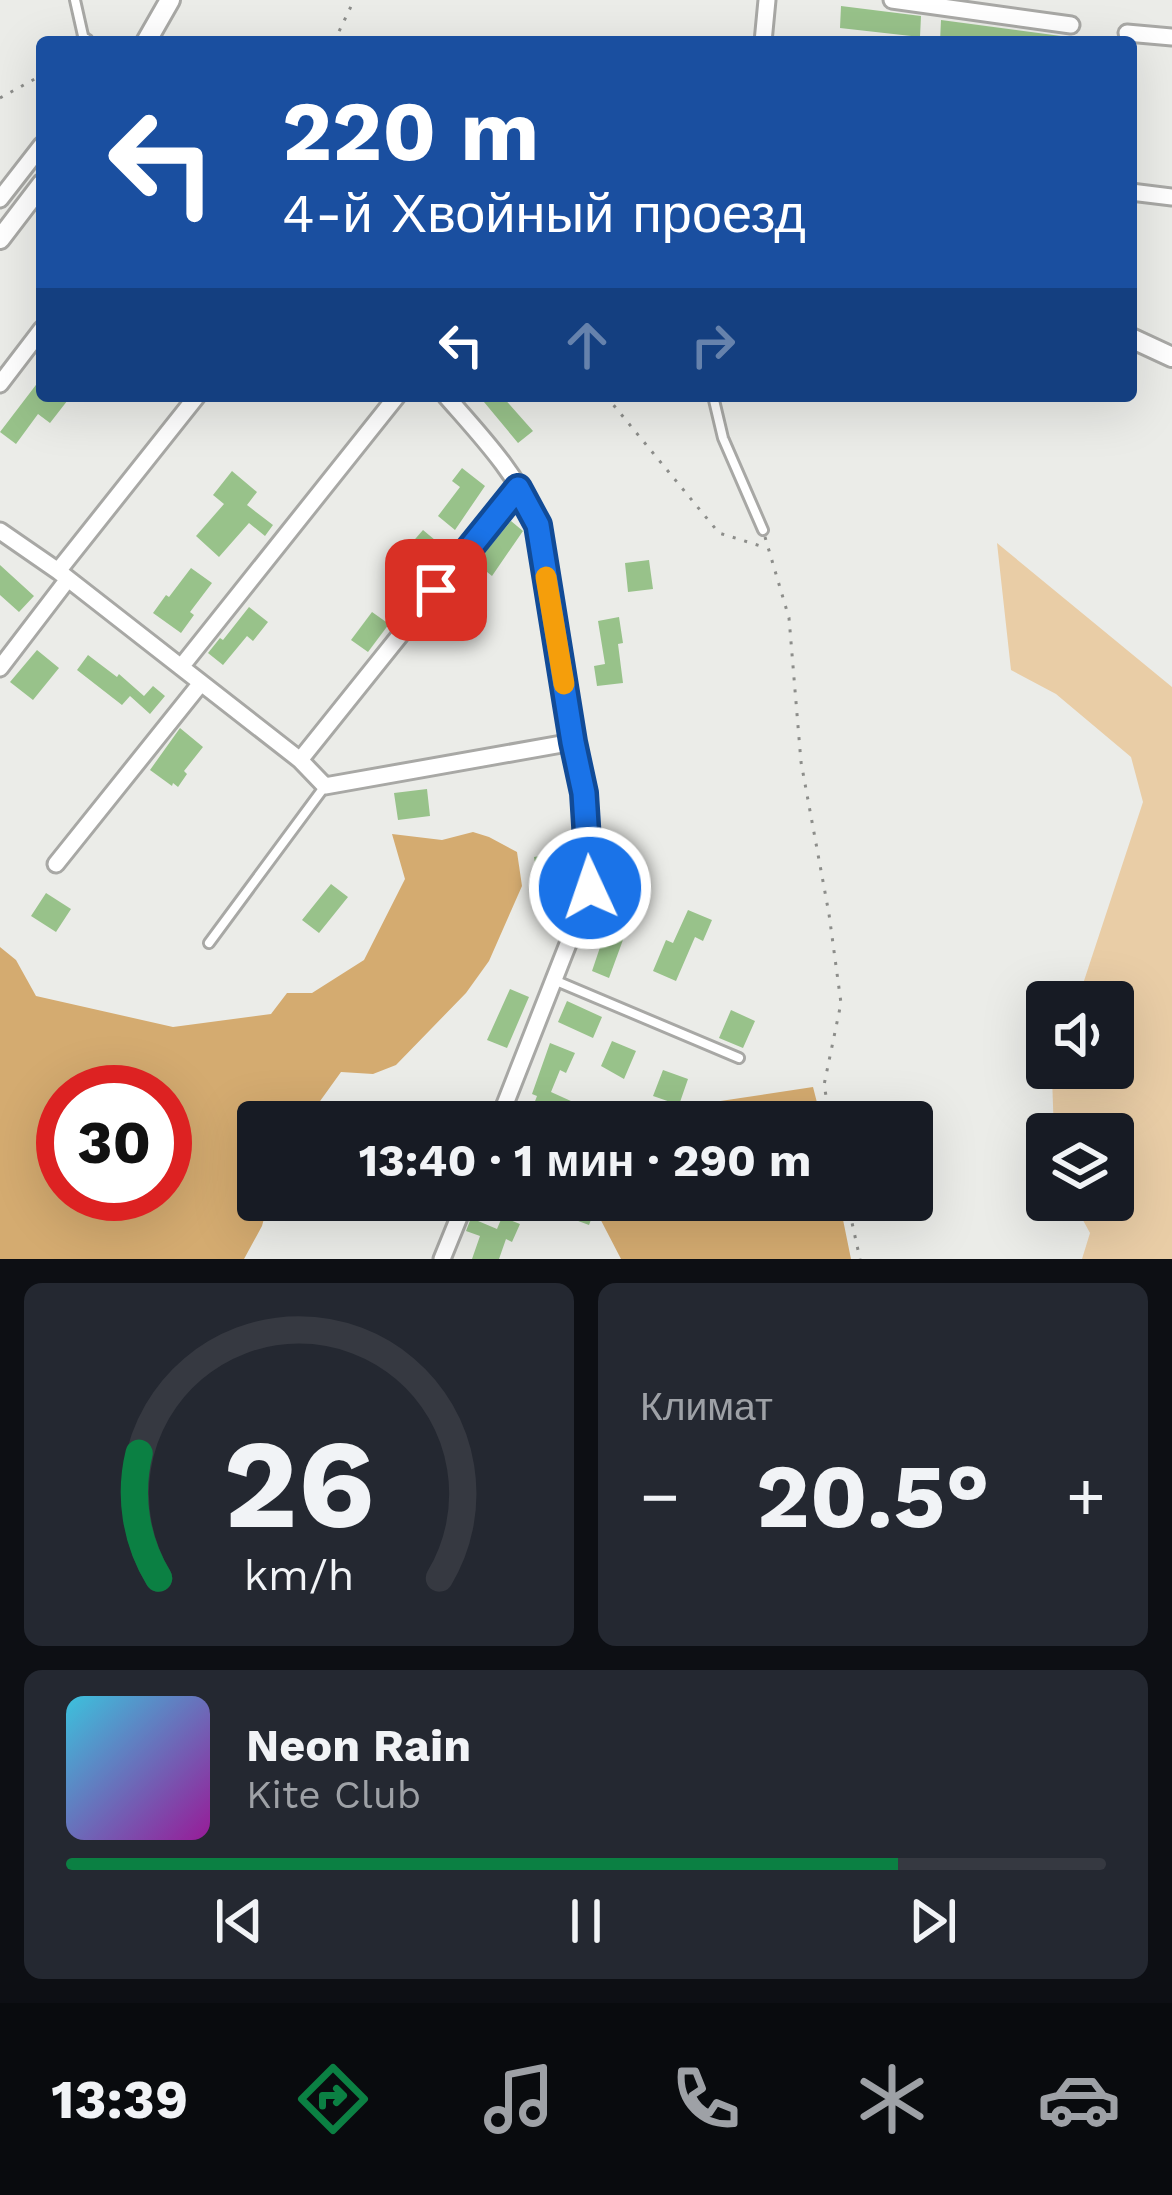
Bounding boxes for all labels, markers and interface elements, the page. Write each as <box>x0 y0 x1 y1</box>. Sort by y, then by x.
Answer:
text: 220 m <box>282 82 539 180</box>
icon: left <box>84 84 240 240</box>
text: 4-й Хвойный проезд <box>282 182 806 245</box>
icon: left <box>428 312 494 378</box>
icon: ahead <box>554 312 620 378</box>
icon: right <box>680 312 746 378</box>
pin <box>385 539 487 641</box>
icon: arrive <box>403 557 469 623</box>
position arrow <box>527 825 653 951</box>
map controls <box>1026 981 1134 1221</box>
button: sound <box>1026 981 1134 1089</box>
speed limit sign: 30 <box>36 1065 192 1221</box>
button: layers <box>1026 1113 1134 1221</box>
text: 13:40 · 1 мин · 290 m <box>359 1134 811 1187</box>
text: Климат <box>640 1384 773 1429</box>
text: 26 <box>223 1411 375 1557</box>
text: 20.5° <box>756 1443 990 1549</box>
text: − <box>640 1458 680 1535</box>
text: + <box>1066 1458 1106 1535</box>
text: km/h <box>244 1549 354 1599</box>
text: Neon Rain <box>246 1719 471 1772</box>
text: Kite Club <box>246 1772 421 1817</box>
icon: previous <box>206 1888 272 1954</box>
icon: pause <box>553 1888 619 1954</box>
icon: next <box>900 1888 966 1954</box>
icon: directions <box>291 2057 375 2141</box>
icon: music <box>477 2057 561 2141</box>
icon: phone <box>664 2057 748 2141</box>
icon: climate <box>850 2057 934 2141</box>
icon: car <box>1037 2057 1121 2141</box>
text: 13:39 <box>51 2068 188 2131</box>

